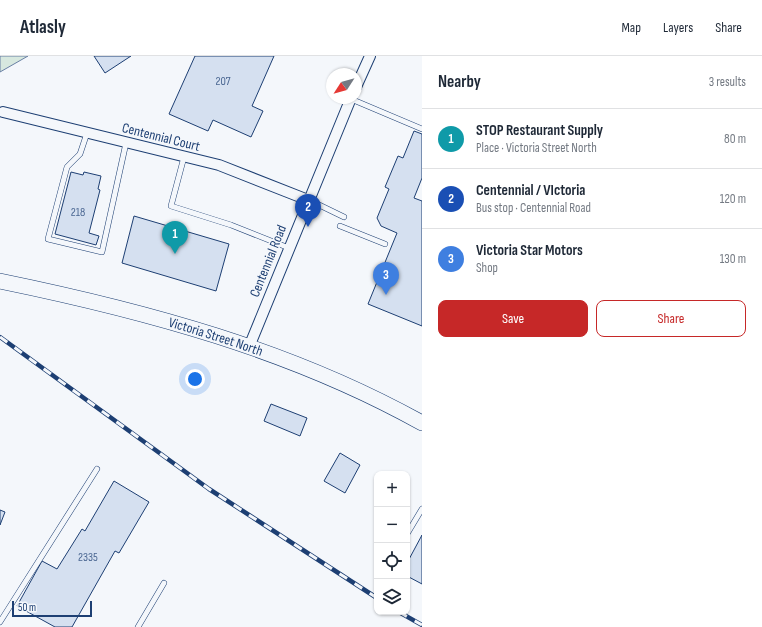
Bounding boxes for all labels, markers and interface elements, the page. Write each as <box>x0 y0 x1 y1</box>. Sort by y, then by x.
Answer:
text: Atlasly <box>20 16 66 39</box>
text: Map <box>621 19 641 36</box>
text: Layers <box>663 19 693 36</box>
text: Share <box>715 19 742 36</box>
north arrow <box>326 68 362 104</box>
text: Nearby <box>438 72 481 92</box>
house number: 207 <box>215 74 231 89</box>
text: 3 results <box>709 74 746 90</box>
street label: Centennial Court <box>120 119 202 155</box>
text: STOP Restaurant Supply <box>476 121 603 140</box>
text: 1 <box>448 131 454 147</box>
text: 80 m <box>724 131 746 147</box>
text: Place · Victoria Street North <box>476 140 597 156</box>
text: Centennial / VIctoria <box>476 181 585 200</box>
text: 2 <box>448 191 454 207</box>
text: 120 m <box>720 191 746 207</box>
pin: 2 <box>295 194 321 227</box>
text: Bus stop · Centennial Road <box>476 200 591 216</box>
house number: 218 <box>71 205 85 220</box>
pin: 1 <box>162 221 188 254</box>
street label: Centennial Road <box>246 222 290 300</box>
text: Victoria Star Motors <box>476 241 583 260</box>
text: 3 <box>448 251 454 267</box>
text: 130 m <box>720 251 746 267</box>
text: Shop <box>476 260 498 276</box>
pin: 3 <box>373 262 399 295</box>
button: Save <box>438 300 588 337</box>
button: Share <box>596 300 746 337</box>
street label: Victoria Street North <box>167 313 265 359</box>
your location <box>185 369 205 389</box>
map controls <box>374 471 410 615</box>
button: + <box>374 471 410 507</box>
button: − <box>374 507 410 543</box>
button: locate <box>374 543 410 579</box>
house number: 2335 <box>78 550 98 565</box>
button: layers <box>374 579 410 615</box>
scale bar <box>12 599 92 618</box>
text: 50 m <box>18 601 36 614</box>

